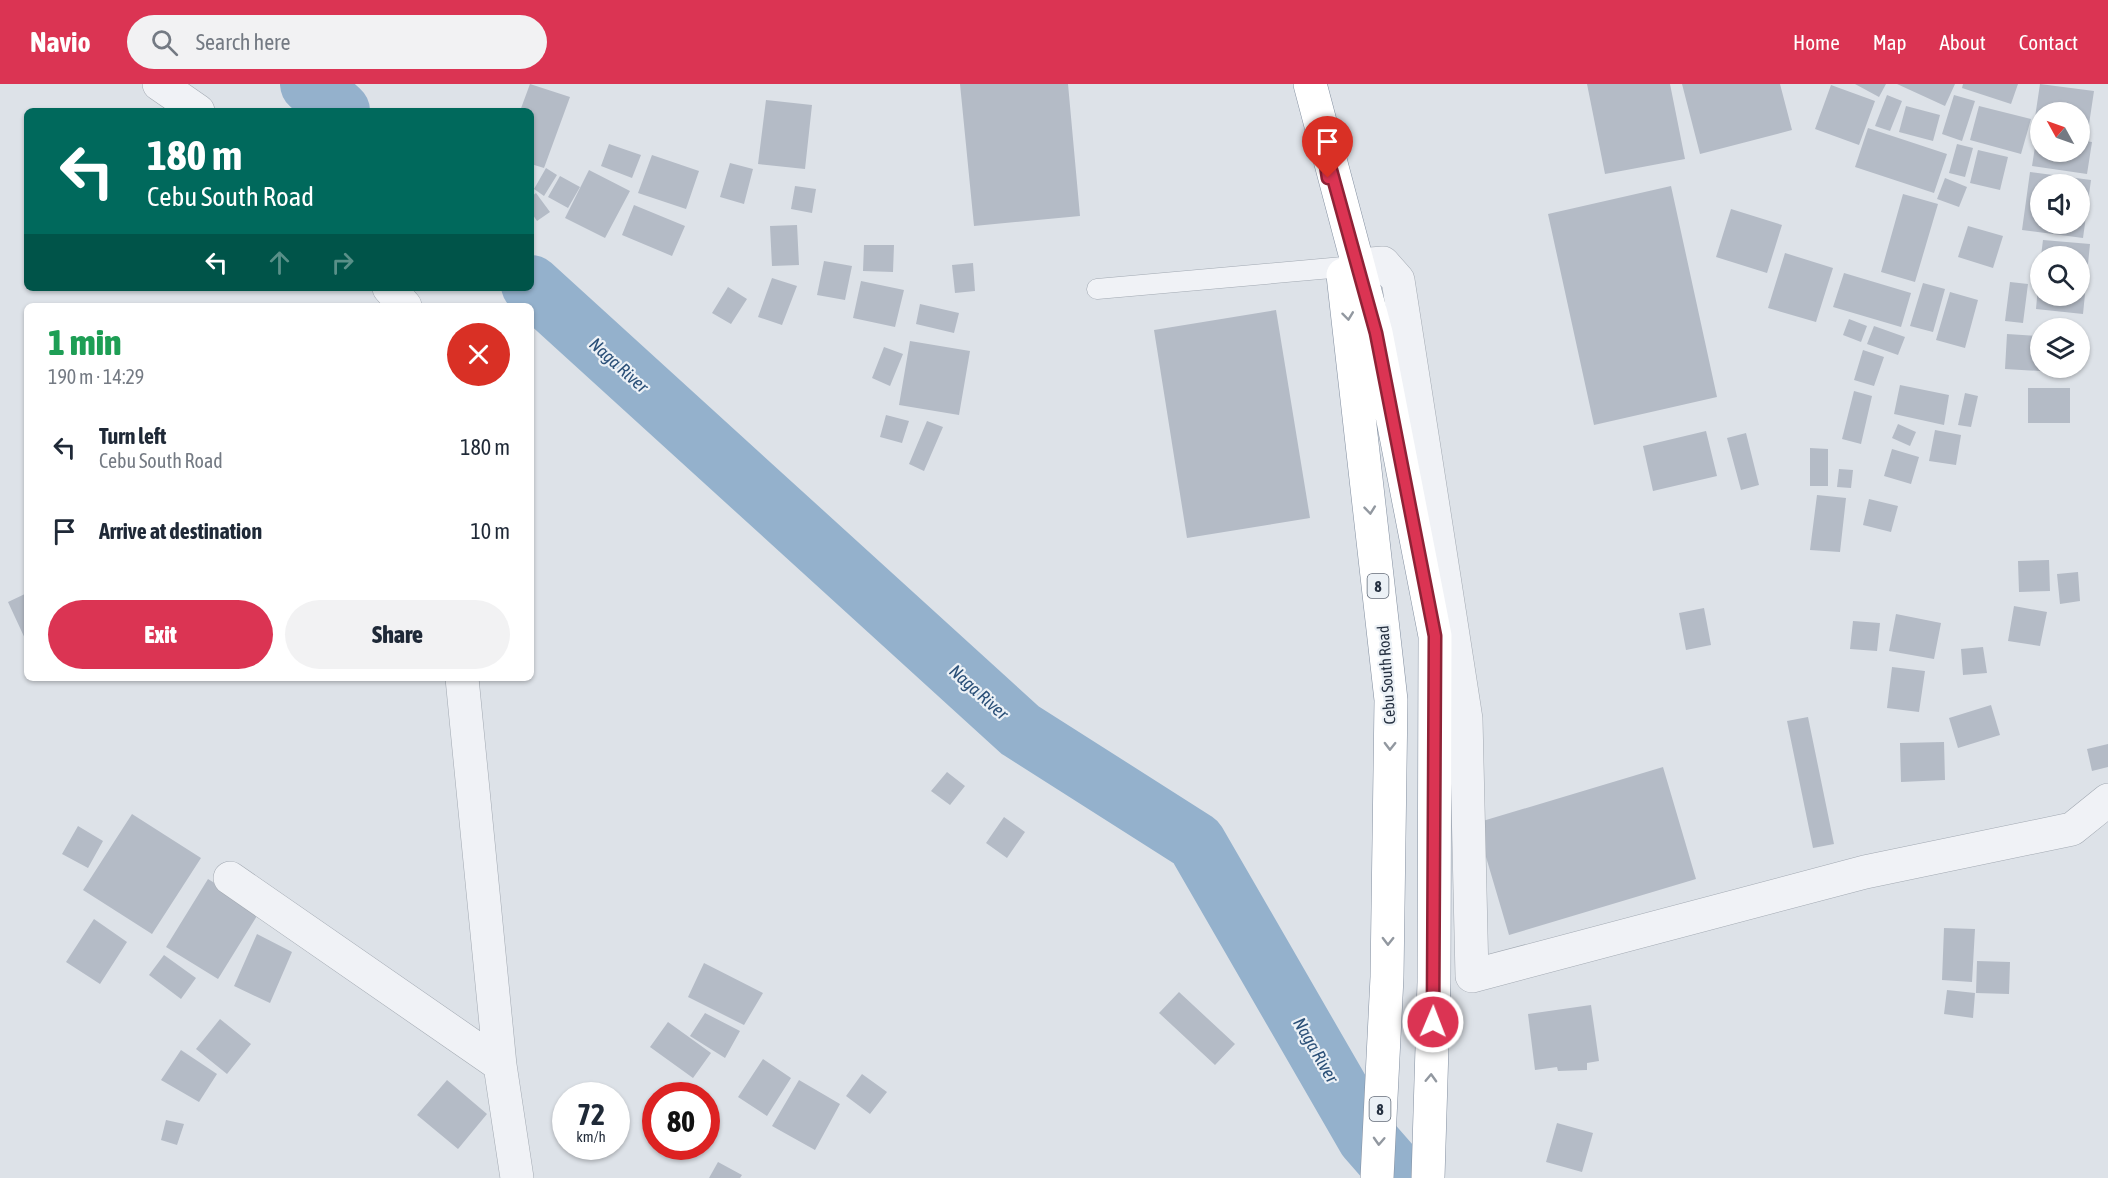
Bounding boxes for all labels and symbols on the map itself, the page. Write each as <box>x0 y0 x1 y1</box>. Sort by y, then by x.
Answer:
north arrow <box>2030 102 2090 162</box>
pin <box>1302 116 1353 178</box>
one-way arrow <box>1341 312 1354 321</box>
water label: Naga River <box>585 333 653 397</box>
one-way arrow <box>1364 505 1376 515</box>
road number: 8 <box>1368 574 1388 598</box>
street label: Cebu South Road <box>1374 625 1398 725</box>
water label: Naga River <box>945 660 1013 724</box>
one-way arrow <box>1384 741 1396 750</box>
one-way arrow <box>1382 936 1394 945</box>
position arrow <box>1401 990 1465 1054</box>
water label: Naga River <box>1289 1014 1343 1087</box>
one-way arrow <box>1425 1073 1437 1082</box>
speed limit sign: 80 <box>642 1082 720 1160</box>
road number: 8 <box>1370 1097 1390 1121</box>
one-way arrow <box>1372 1137 1385 1146</box>

